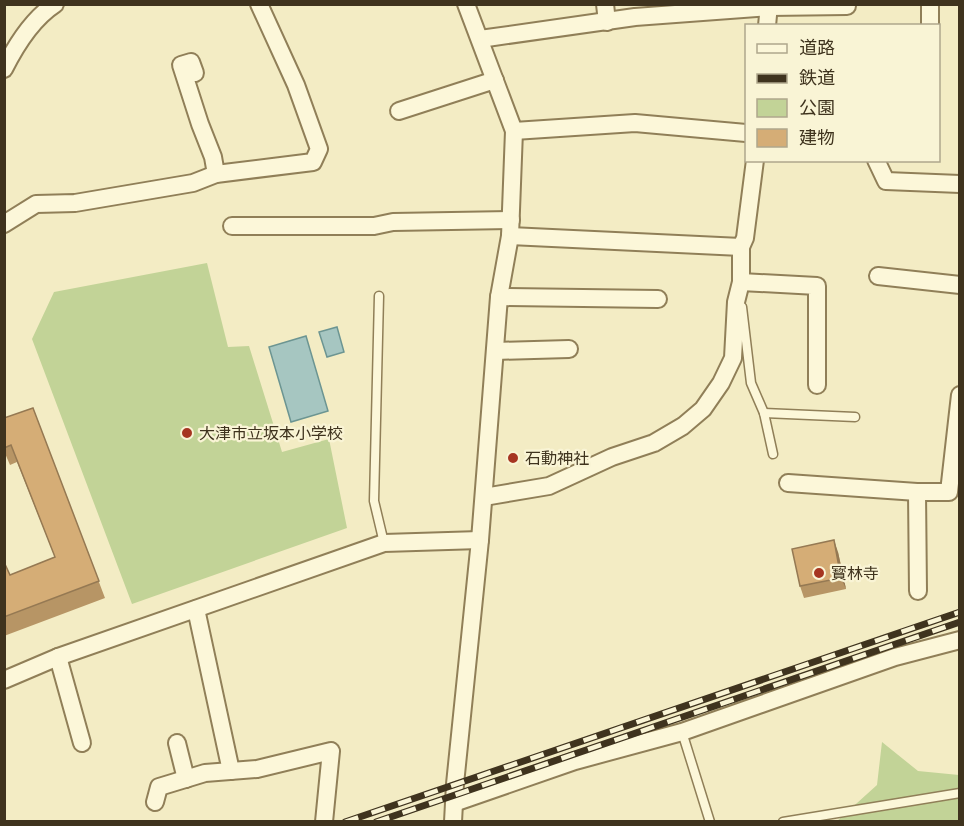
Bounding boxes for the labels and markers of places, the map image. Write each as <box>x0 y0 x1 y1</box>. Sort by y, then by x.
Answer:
place label: 大津市立坂本小学校 <box>199 424 343 443</box>
marker: 大津市立坂本小学校 <box>180 426 194 440</box>
place label: 石動神社 <box>525 449 589 468</box>
marker: 石動神社 <box>506 451 520 465</box>
place label: 寳林寺 <box>831 564 879 583</box>
marker: 寳林寺 <box>812 566 826 580</box>

